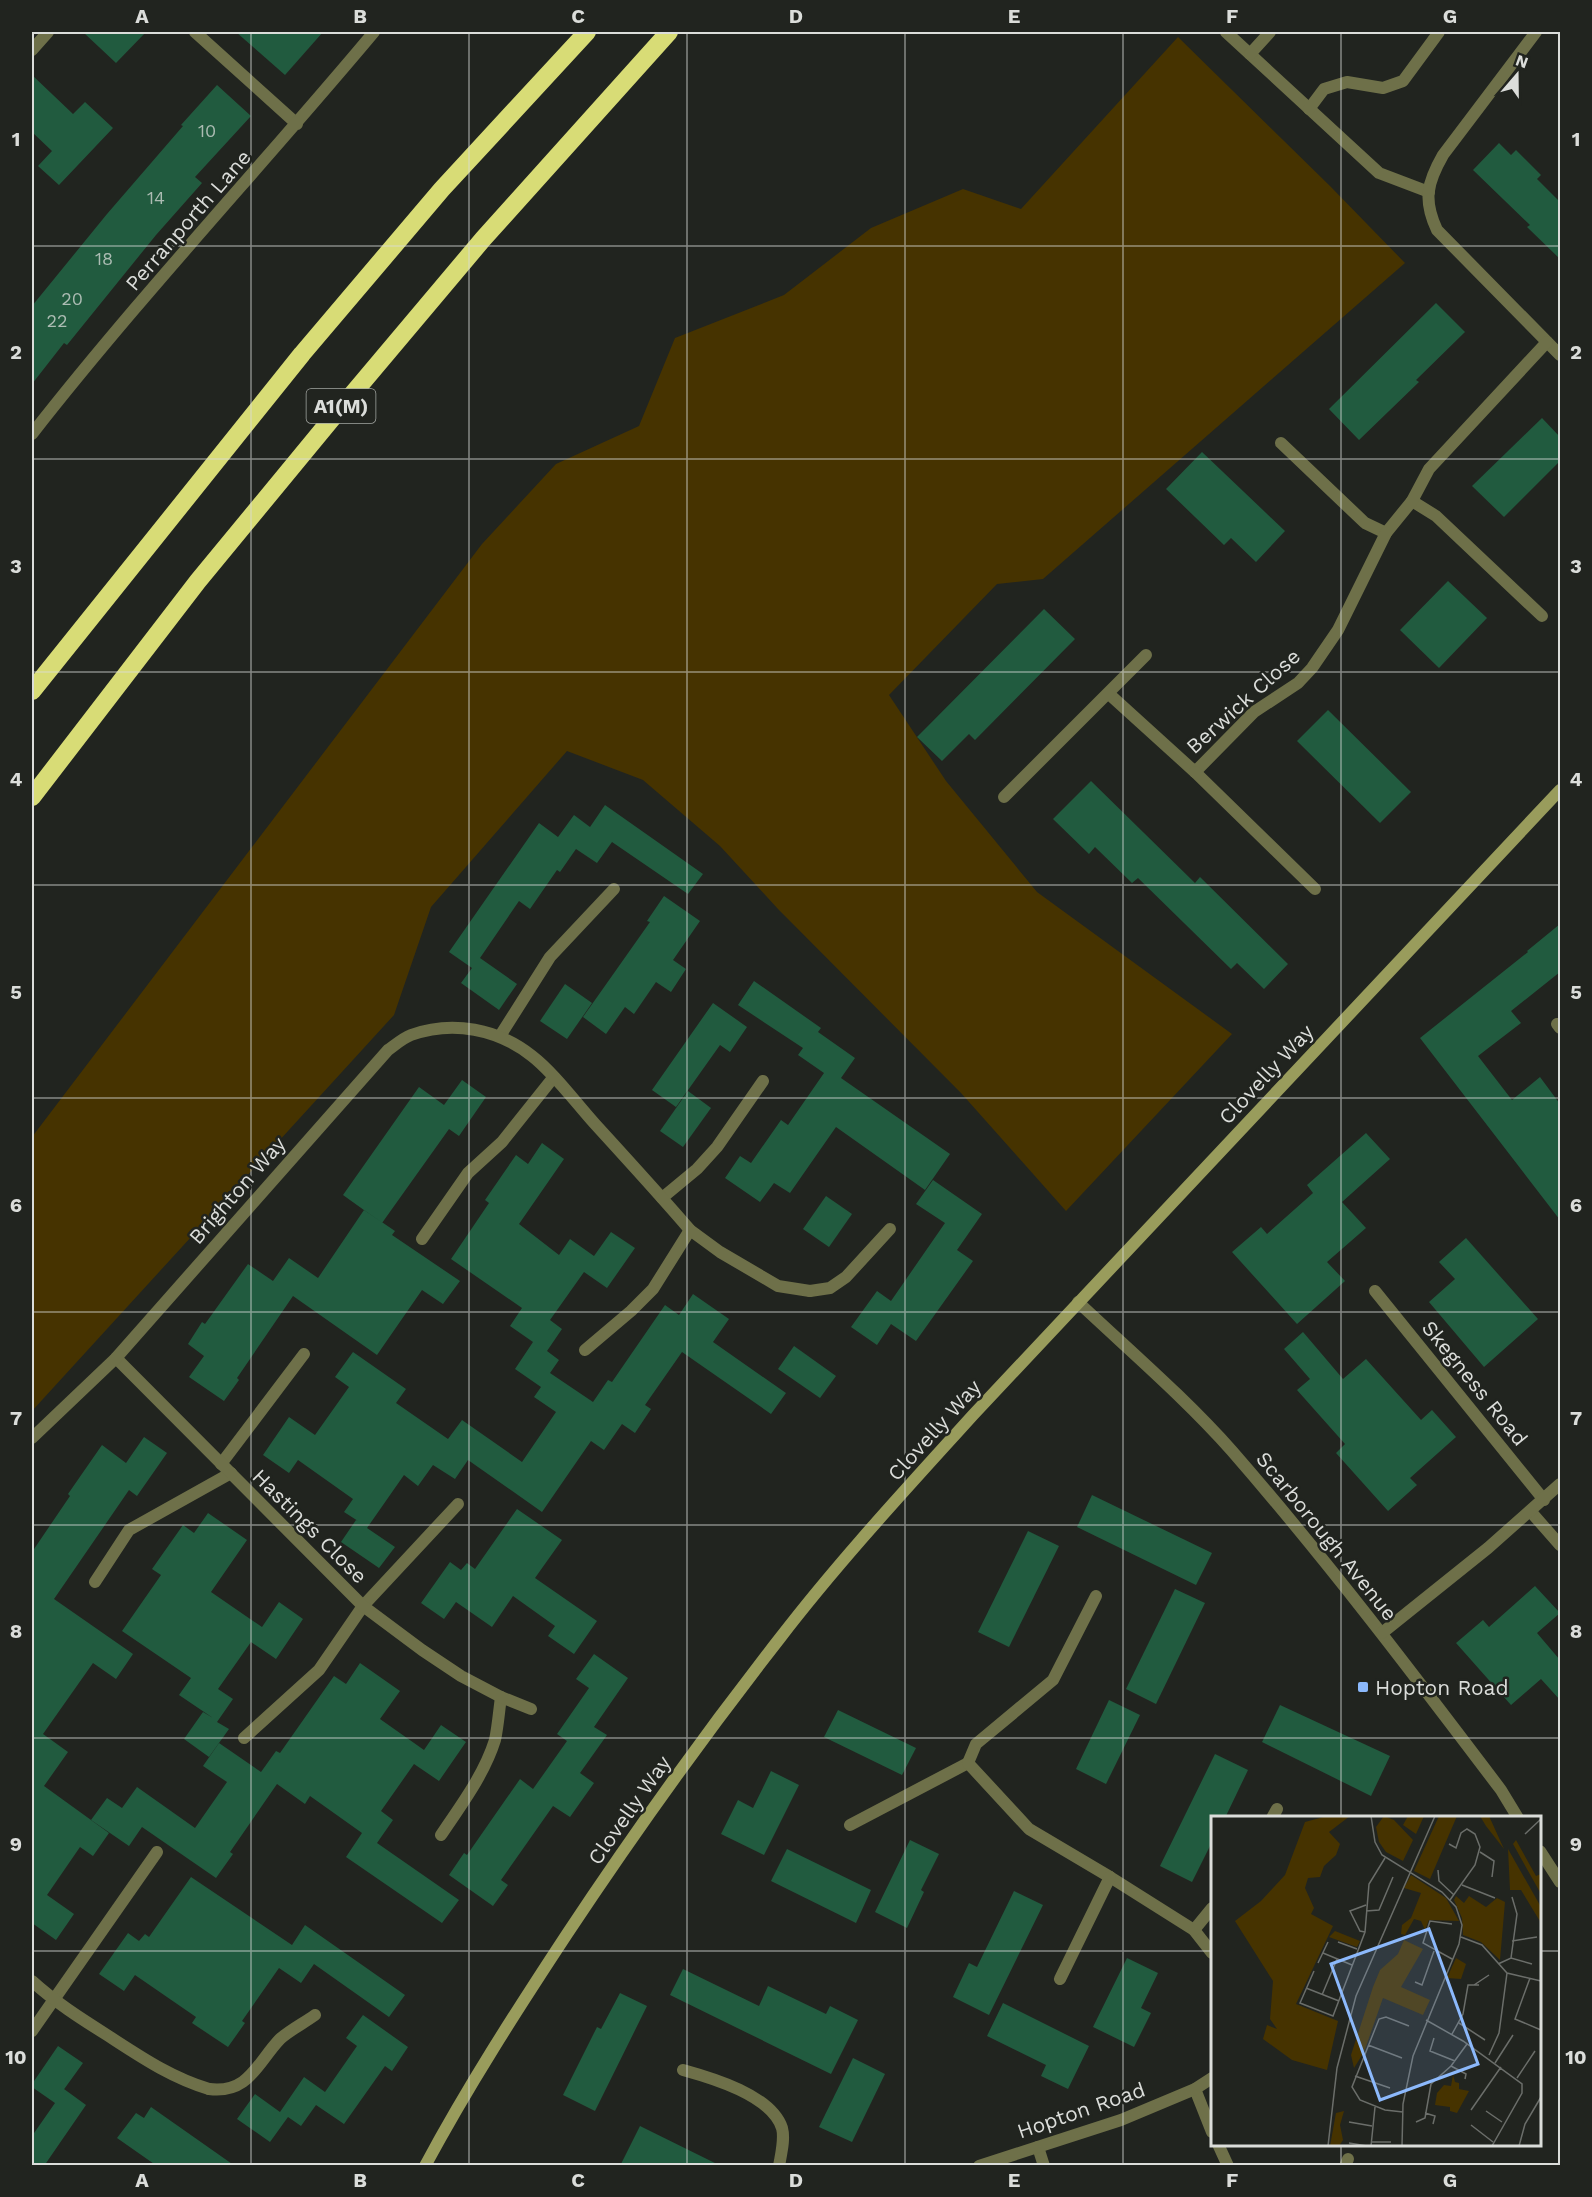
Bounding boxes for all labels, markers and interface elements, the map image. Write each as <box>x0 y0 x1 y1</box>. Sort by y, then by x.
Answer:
text: A <box>135 4 149 28</box>
text: B <box>353 4 367 28</box>
text: C <box>571 4 585 28</box>
text: D <box>789 4 803 28</box>
text: E <box>1008 4 1020 28</box>
text: F <box>1226 4 1238 28</box>
text: G <box>1443 4 1457 28</box>
north arrow <box>1487 45 1547 105</box>
text: N <box>1513 50 1531 72</box>
house number: 10 <box>198 120 216 141</box>
text: 1 <box>12 127 20 151</box>
text: 1 <box>1572 127 1580 151</box>
street label: Perranporth Lane <box>120 144 256 296</box>
house number: 14 <box>147 187 165 208</box>
house number: 18 <box>95 248 113 269</box>
house number: 20 <box>61 288 83 309</box>
house number: 22 <box>47 310 68 331</box>
text: 2 <box>10 340 22 364</box>
text: 2 <box>1570 340 1582 364</box>
road number: A1(M) <box>306 389 376 423</box>
text: 3 <box>10 554 22 578</box>
text: 3 <box>1570 554 1582 578</box>
street label: Berwick Close <box>1181 643 1305 759</box>
text: 4 <box>10 767 23 791</box>
text: 4 <box>1570 767 1583 791</box>
text: 5 <box>10 980 22 1004</box>
text: 5 <box>1570 980 1582 1004</box>
street label: Clovelly Way <box>1213 1019 1319 1129</box>
street label: Brighton Way <box>183 1131 291 1249</box>
text: 6 <box>10 1193 22 1217</box>
text: 6 <box>1570 1193 1582 1217</box>
street label: Skegness Road <box>1417 1315 1533 1451</box>
street label: Clovelly Way <box>882 1374 986 1486</box>
text: 7 <box>10 1406 22 1430</box>
text: 7 <box>1570 1406 1582 1430</box>
street label: Scarborough Avenue <box>1251 1447 1403 1625</box>
street label: Hastings Close <box>248 1464 372 1588</box>
text: 8 <box>10 1619 22 1643</box>
text: 8 <box>1570 1619 1582 1643</box>
place label: Hopton Road <box>1375 1675 1509 1700</box>
marker: Hopton Road <box>1356 1680 1370 1694</box>
street label: Clovelly Way <box>582 1751 676 1869</box>
inset map <box>1211 1816 1541 2146</box>
text: 9 <box>10 1832 22 1856</box>
text: 9 <box>1570 1832 1582 1856</box>
text: 10 <box>5 2045 27 2069</box>
text: 10 <box>1565 2045 1587 2069</box>
street label: Hopton Road <box>1014 2076 1148 2144</box>
text: A <box>135 2168 149 2192</box>
text: B <box>353 2168 367 2192</box>
text: C <box>571 2168 585 2192</box>
text: D <box>789 2168 803 2192</box>
text: E <box>1008 2168 1020 2192</box>
text: F <box>1226 2168 1238 2192</box>
text: G <box>1443 2168 1457 2192</box>

